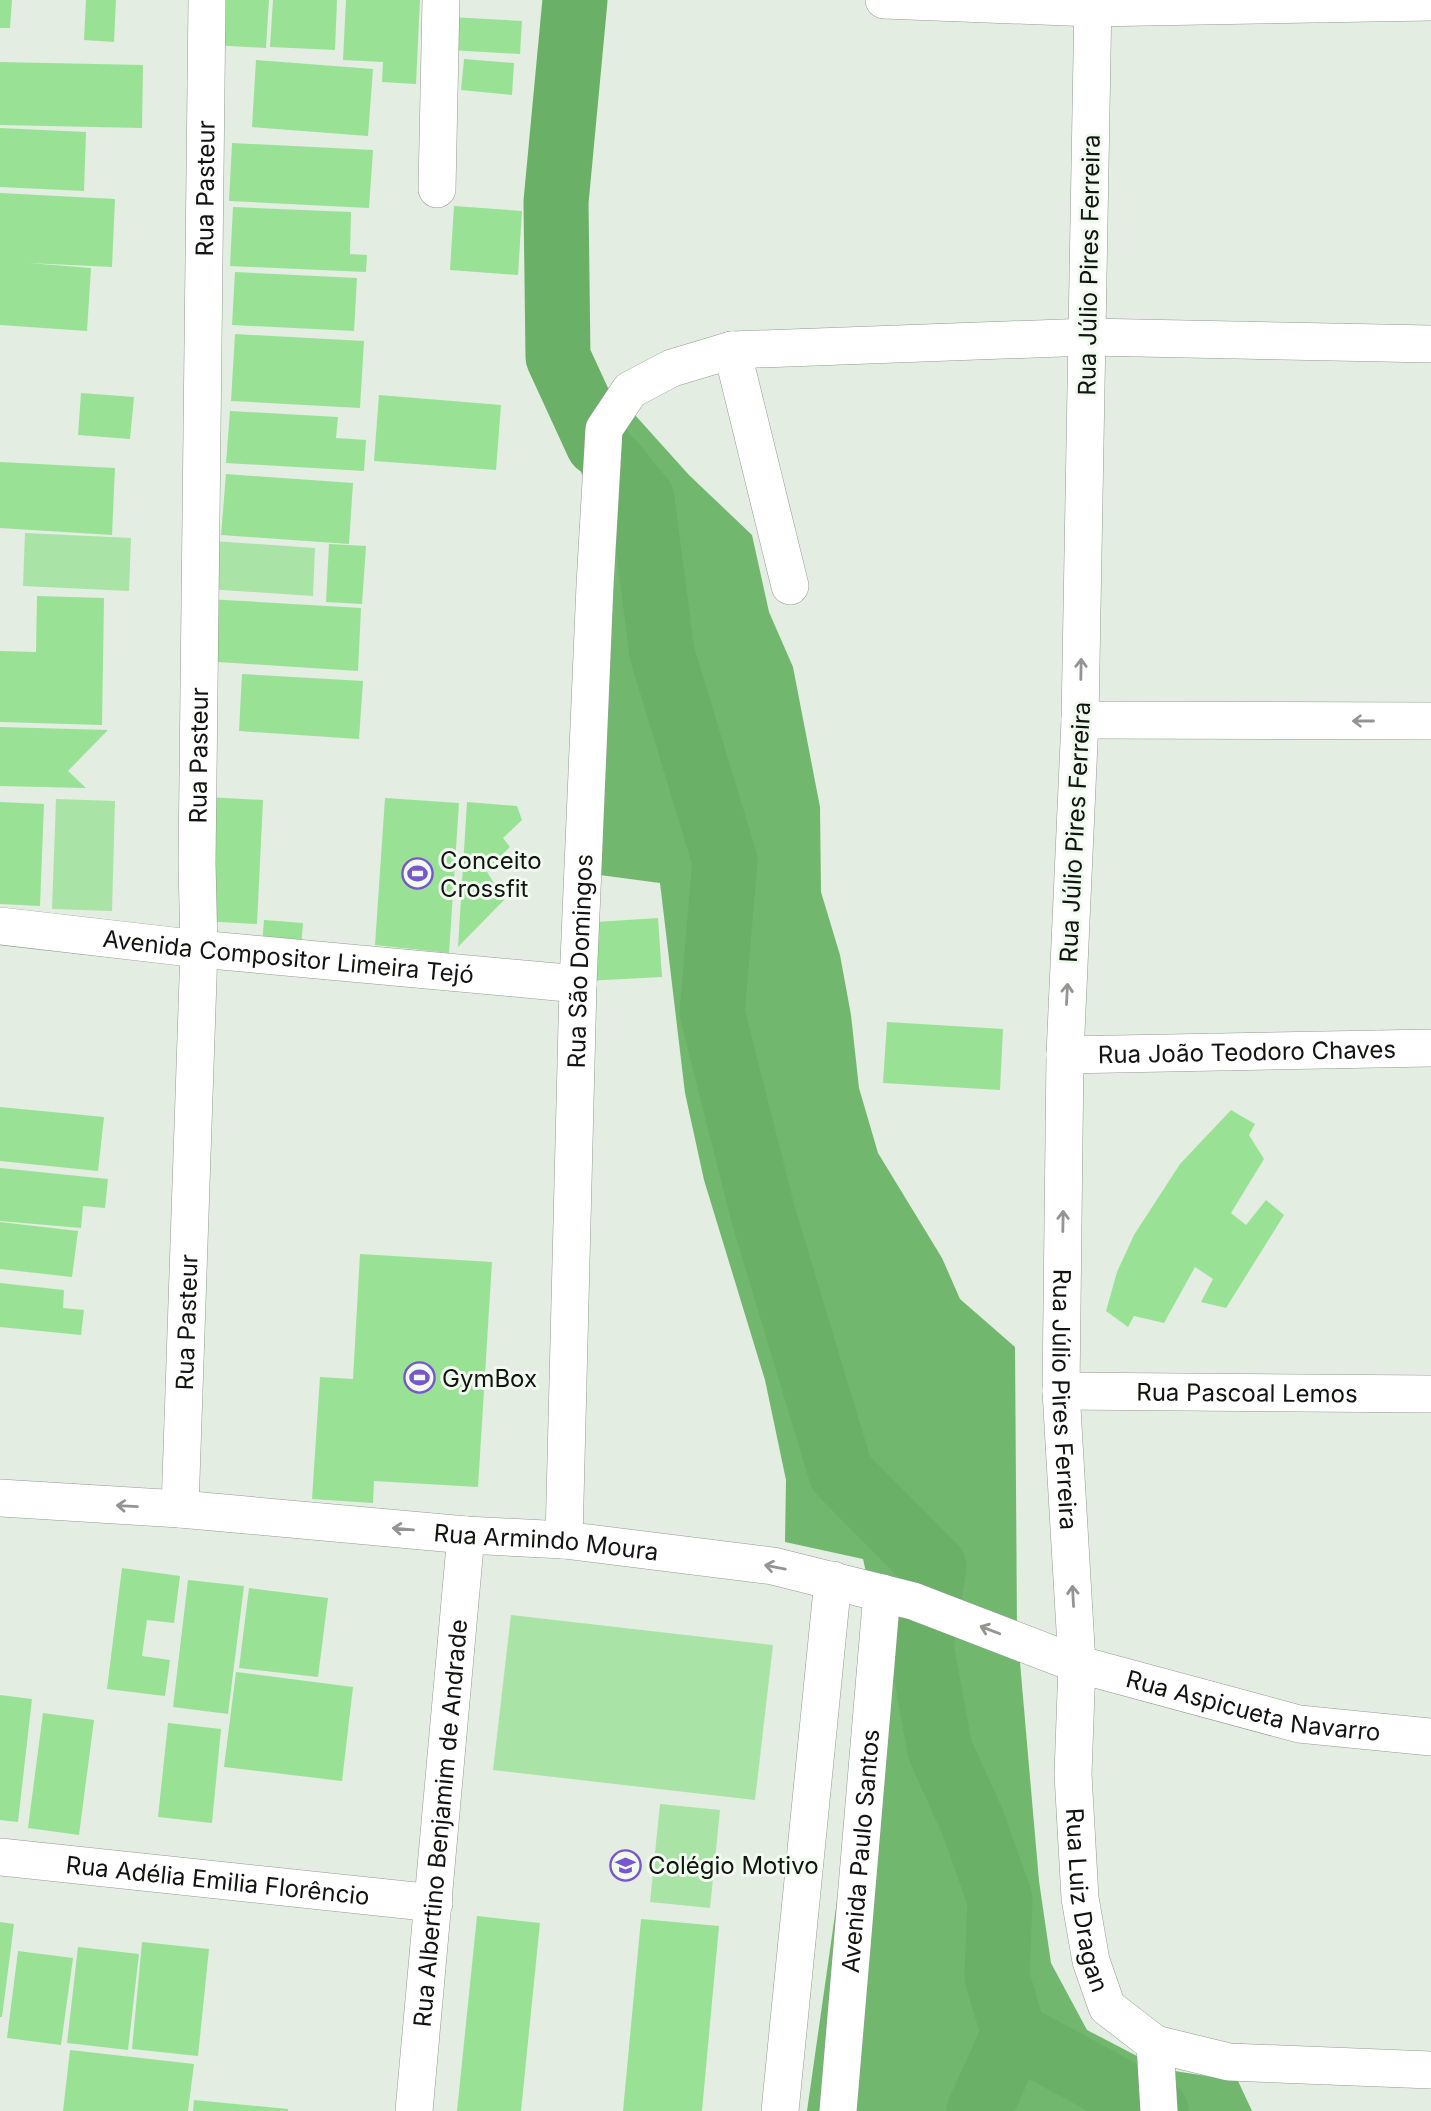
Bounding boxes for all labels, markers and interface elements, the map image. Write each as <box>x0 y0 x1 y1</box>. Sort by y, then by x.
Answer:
street label: Rua Pasteur <box>190 120 220 257</box>
street label: Rua Júlio Pires Ferreira <box>1072 134 1106 396</box>
one-way arrow <box>1075 658 1088 681</box>
street label: Rua Pasteur <box>183 687 214 824</box>
street label: Rua Júlio Pires Ferreira <box>1054 701 1096 963</box>
one-way arrow <box>1352 714 1375 728</box>
place label: Conceito Crossfit <box>440 846 542 903</box>
street label: Rua São Domingos <box>561 853 598 1069</box>
sports icon: Conceito Crossfit <box>400 857 434 891</box>
street label: Avenida Compositor Limeira Tejó <box>101 924 475 989</box>
one-way arrow <box>1061 983 1074 1006</box>
street label: Rua João Teodoro Chaves <box>1098 1034 1396 1069</box>
one-way arrow <box>1056 1210 1070 1233</box>
street label: Rua Pasteur <box>170 1254 203 1391</box>
street label: Rua Júlio Pires Ferreira <box>1046 1269 1084 1531</box>
sports icon: GymBox <box>402 1361 436 1395</box>
place label: GymBox <box>442 1364 537 1393</box>
street label: Rua Pascoal Lemos <box>1136 1377 1358 1408</box>
one-way arrow <box>116 1500 139 1513</box>
street label: Rua Armindo Moura <box>433 1518 660 1566</box>
one-way arrow <box>392 1522 415 1535</box>
one-way arrow <box>764 1560 787 1573</box>
one-way arrow <box>1066 1584 1079 1607</box>
street label: Rua Albertino Benjamim de Andrade <box>407 1618 473 2028</box>
one-way arrow <box>980 1623 1002 1635</box>
street label: Rua Aspicueta Navarro <box>1123 1663 1382 1746</box>
street label: Avenida Paulo Santos <box>835 1728 885 1974</box>
street label: Rua Luiz Dragan <box>1060 1807 1115 1996</box>
school or university icon: Colégio Motivo <box>608 1848 642 1882</box>
street label: Rua Adélia Emilia Florêncio <box>64 1850 371 1911</box>
place label: Colégio Motivo <box>648 1851 819 1880</box>

